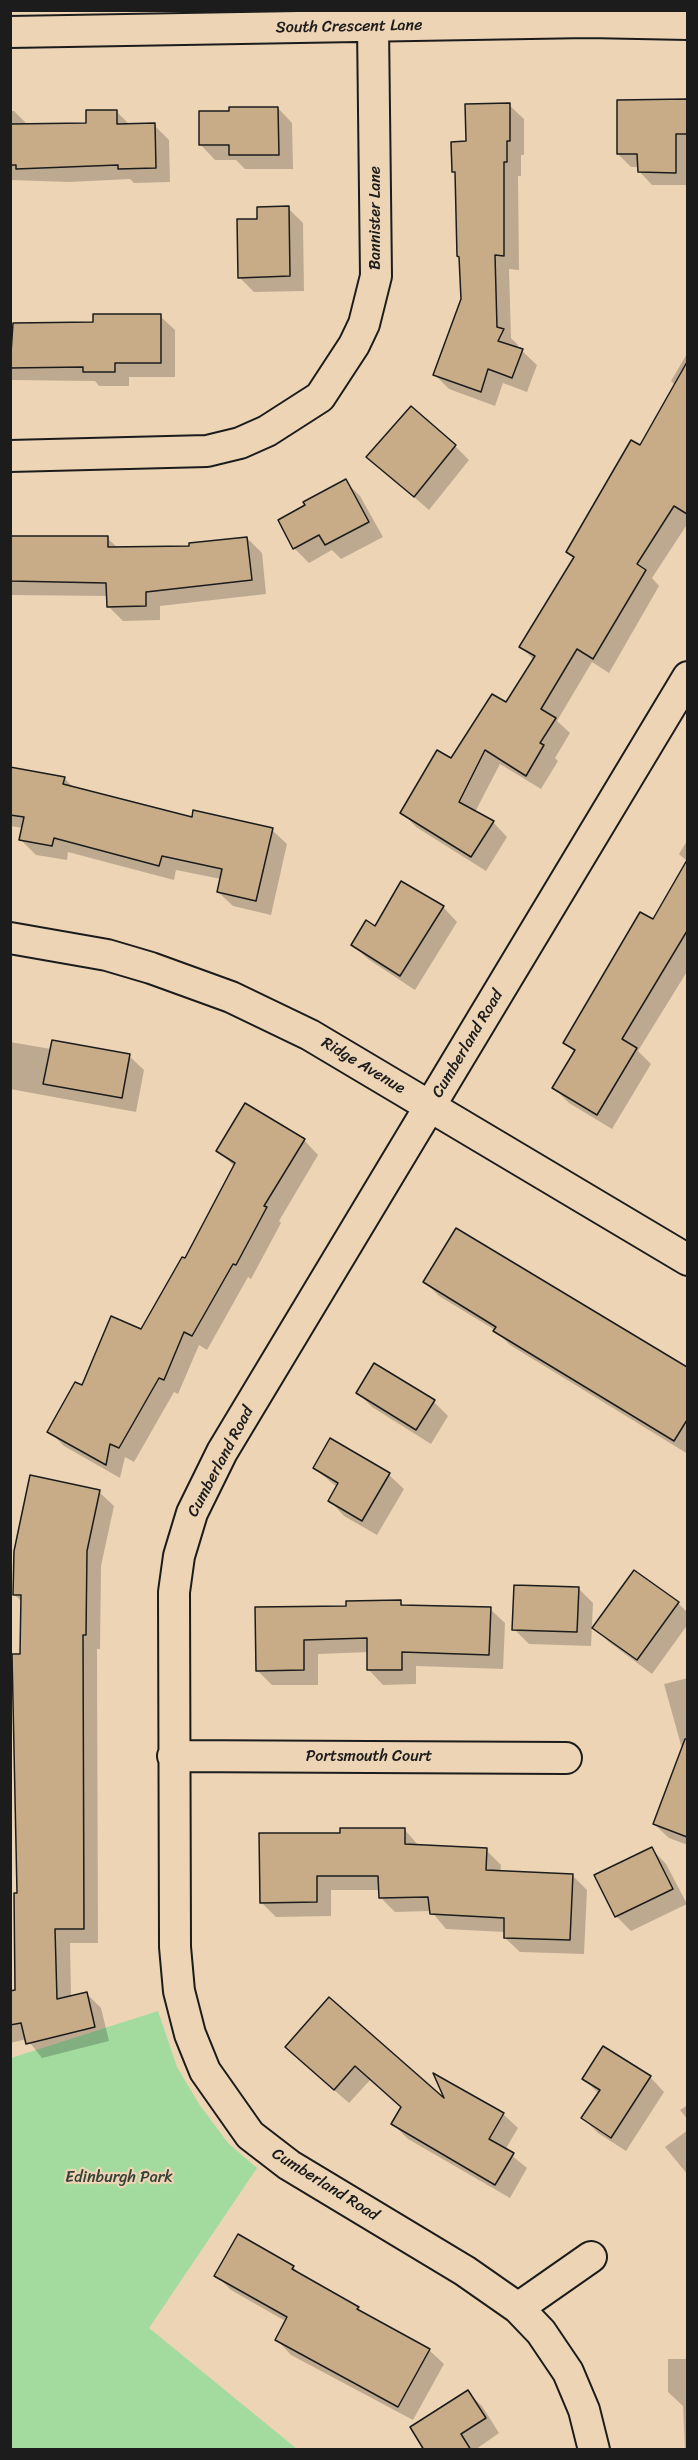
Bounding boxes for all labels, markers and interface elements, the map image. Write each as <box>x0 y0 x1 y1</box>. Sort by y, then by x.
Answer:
street label: South Crescent Lane <box>276 16 422 38</box>
street label: Bannister Lane <box>366 166 386 270</box>
street label: Cumberland Road <box>428 987 508 1101</box>
street label: Ridge Avenue <box>318 1034 408 1098</box>
street label: Cumberland Road <box>184 1404 258 1520</box>
street label: Portsmouth Court <box>306 1747 432 1767</box>
street label: Cumberland Road <box>268 2144 382 2226</box>
park label: Edinburgh Park <box>65 2168 173 2188</box>

